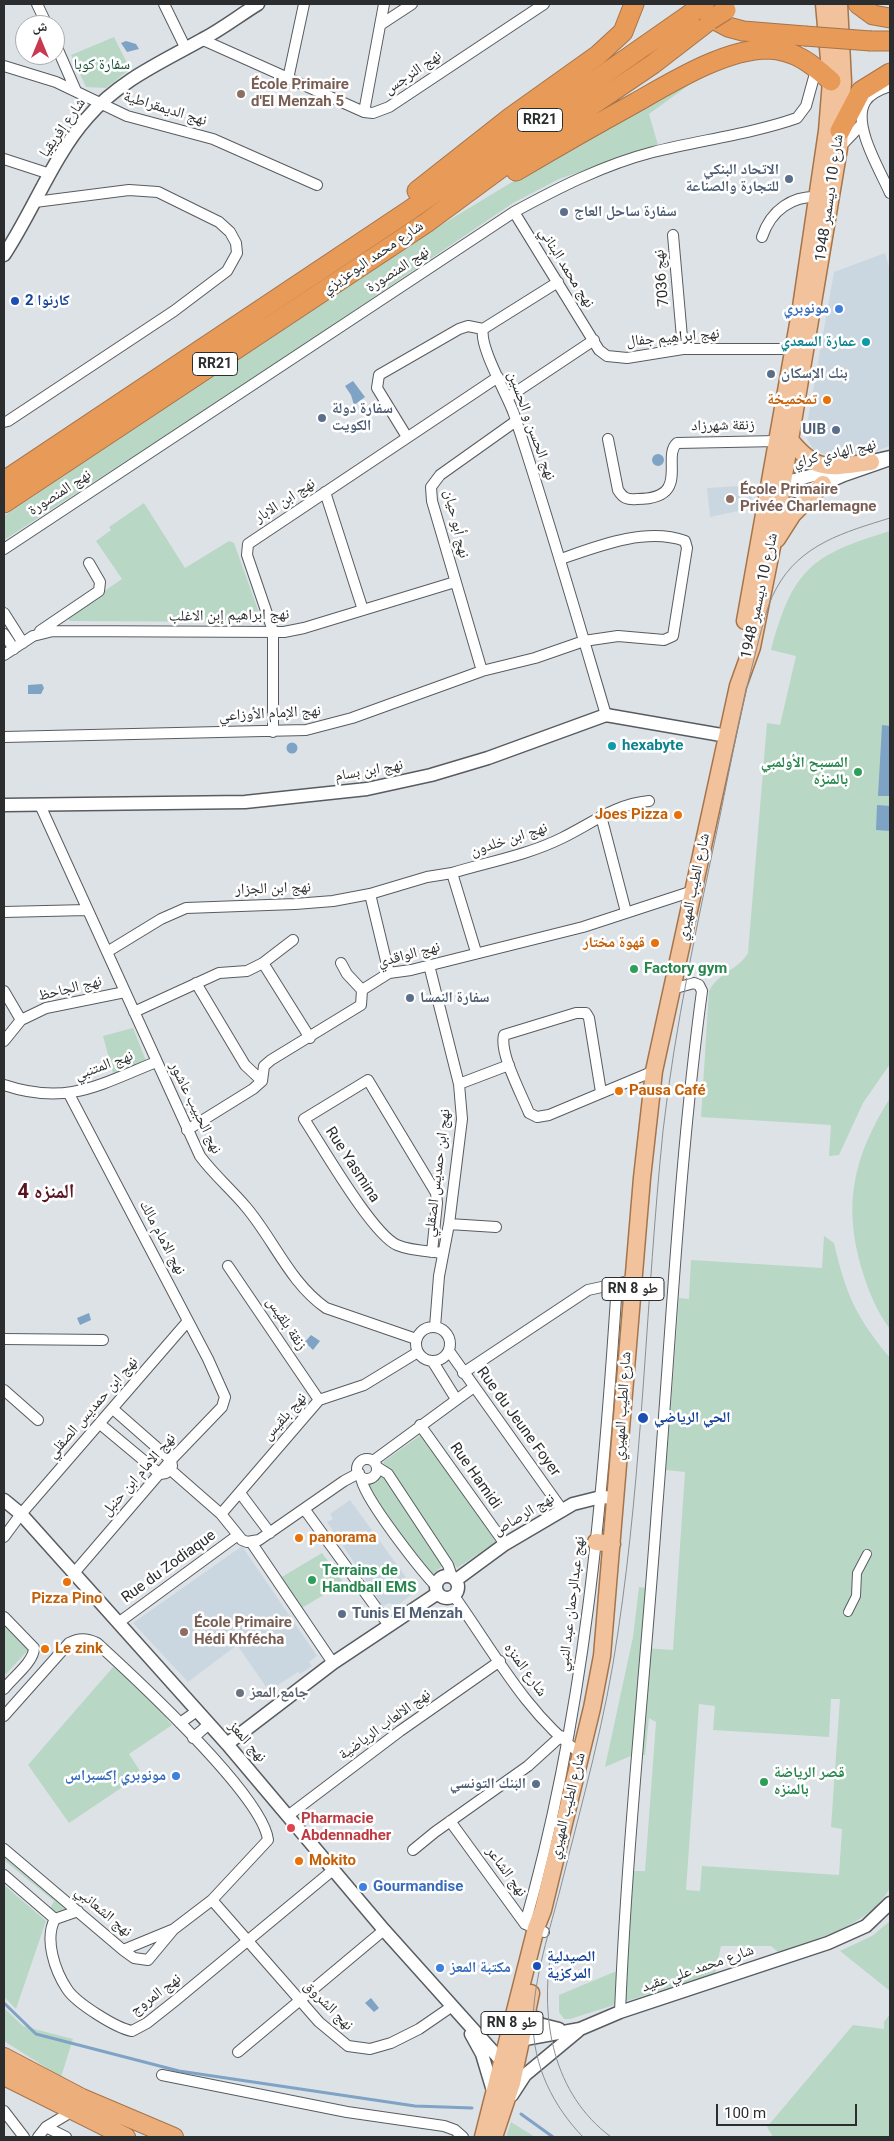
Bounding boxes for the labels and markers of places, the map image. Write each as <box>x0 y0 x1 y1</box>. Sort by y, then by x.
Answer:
place label: École Primaire d'El Menzah 5 <box>251 76 349 111</box>
marker: École Primaire d'El Menzah 5 <box>235 88 247 100</box>
place label: الاتحاد البنكي للتجارة والصناعة <box>686 161 779 196</box>
marker: الاتحاد البنكي للتجارة والصناعة <box>783 173 795 185</box>
place label: سفارة ساحل العاج <box>574 203 677 221</box>
marker: سفارة ساحل العاج <box>558 206 570 218</box>
place label: كارنوا 2 <box>25 292 70 310</box>
marker: كارنوا 2 <box>9 295 21 307</box>
place label: مونوبري <box>784 300 829 318</box>
marker: مونوبري <box>833 303 845 315</box>
place label: عمارة السعدي <box>780 333 856 351</box>
marker: عمارة السعدي <box>860 336 872 348</box>
place label: بنك الإسكان <box>781 365 848 383</box>
marker: بنك الإسكان <box>765 368 777 380</box>
place label: تمخميخة <box>767 391 817 409</box>
marker: تمخميخة <box>821 394 833 406</box>
place label: سفارة دولة الكويت <box>332 400 393 435</box>
marker: سفارة دولة الكويت <box>316 412 328 424</box>
place label: UIB <box>802 421 826 439</box>
marker: UIB <box>830 424 842 436</box>
place label: École Primaire Privée Charlemagne <box>740 481 876 516</box>
marker: École Primaire Privée Charlemagne <box>724 493 736 505</box>
place label: hexabyte <box>622 737 683 755</box>
marker: hexabyte <box>606 740 618 752</box>
place label: المسبح الأولمبي بالمنزه <box>761 754 848 789</box>
marker: المسبح الأولمبي بالمنزه <box>852 766 864 778</box>
place label: Joes Pizza <box>595 806 668 824</box>
marker: Joes Pizza <box>672 809 684 821</box>
place label: قهوة مختار <box>583 934 645 952</box>
marker: قهوة مختار <box>649 937 661 949</box>
place label: Factory gym <box>644 960 727 978</box>
marker: Factory gym <box>628 963 640 975</box>
place label: سفارة النمسا <box>420 989 490 1007</box>
marker: سفارة النمسا <box>404 992 416 1004</box>
place label: Pausa Café <box>629 1082 706 1100</box>
marker: Pausa Café <box>613 1085 625 1097</box>
place label: الحي الرياضي <box>654 1409 731 1427</box>
marker: الحي الرياضي <box>636 1411 650 1425</box>
place label: panorama <box>309 1529 377 1547</box>
marker: panorama <box>293 1532 305 1544</box>
place label: Terrains de Handball EMS <box>322 1562 416 1597</box>
marker: Terrains de Handball EMS <box>306 1574 318 1586</box>
marker: Pizza Pino <box>61 1576 73 1588</box>
place label: Pizza Pino <box>31 1590 103 1608</box>
place label: Tunis El Menzah <box>352 1605 463 1623</box>
marker: Tunis El Menzah <box>336 1608 348 1620</box>
place label: École Primaire Hédi Khfécha <box>194 1614 292 1649</box>
marker: École Primaire Hédi Khfécha <box>178 1626 190 1638</box>
place label: Le zink <box>55 1640 103 1658</box>
marker: Le zink <box>39 1643 51 1655</box>
place label: جامع المعز <box>250 1684 308 1702</box>
marker: جامع المعز <box>234 1687 246 1699</box>
place label: قصر الرياضة بالمنزه <box>774 1764 845 1799</box>
place label: مونوبري إكسبراس <box>65 1767 166 1785</box>
marker: مونوبري إكسبراس <box>170 1770 182 1782</box>
place label: البنك التونسي <box>450 1775 526 1793</box>
marker: قصر الرياضة بالمنزه <box>758 1776 770 1788</box>
marker: البنك التونسي <box>530 1778 542 1790</box>
place label: Pharmacie Abdennadher <box>301 1810 391 1845</box>
marker: Pharmacie Abdennadher <box>285 1822 297 1834</box>
place label: Mokito <box>309 1852 356 1870</box>
marker: Mokito <box>293 1855 305 1867</box>
place label: Gourmandise <box>373 1878 463 1896</box>
marker: Gourmandise <box>357 1881 369 1893</box>
place label: الصيدلية المركزية <box>547 1948 596 1983</box>
place label: مكتبة المعز <box>450 1959 511 1977</box>
marker: الصيدلية المركزية <box>531 1960 543 1972</box>
marker: مكتبة المعز <box>434 1962 446 1974</box>

